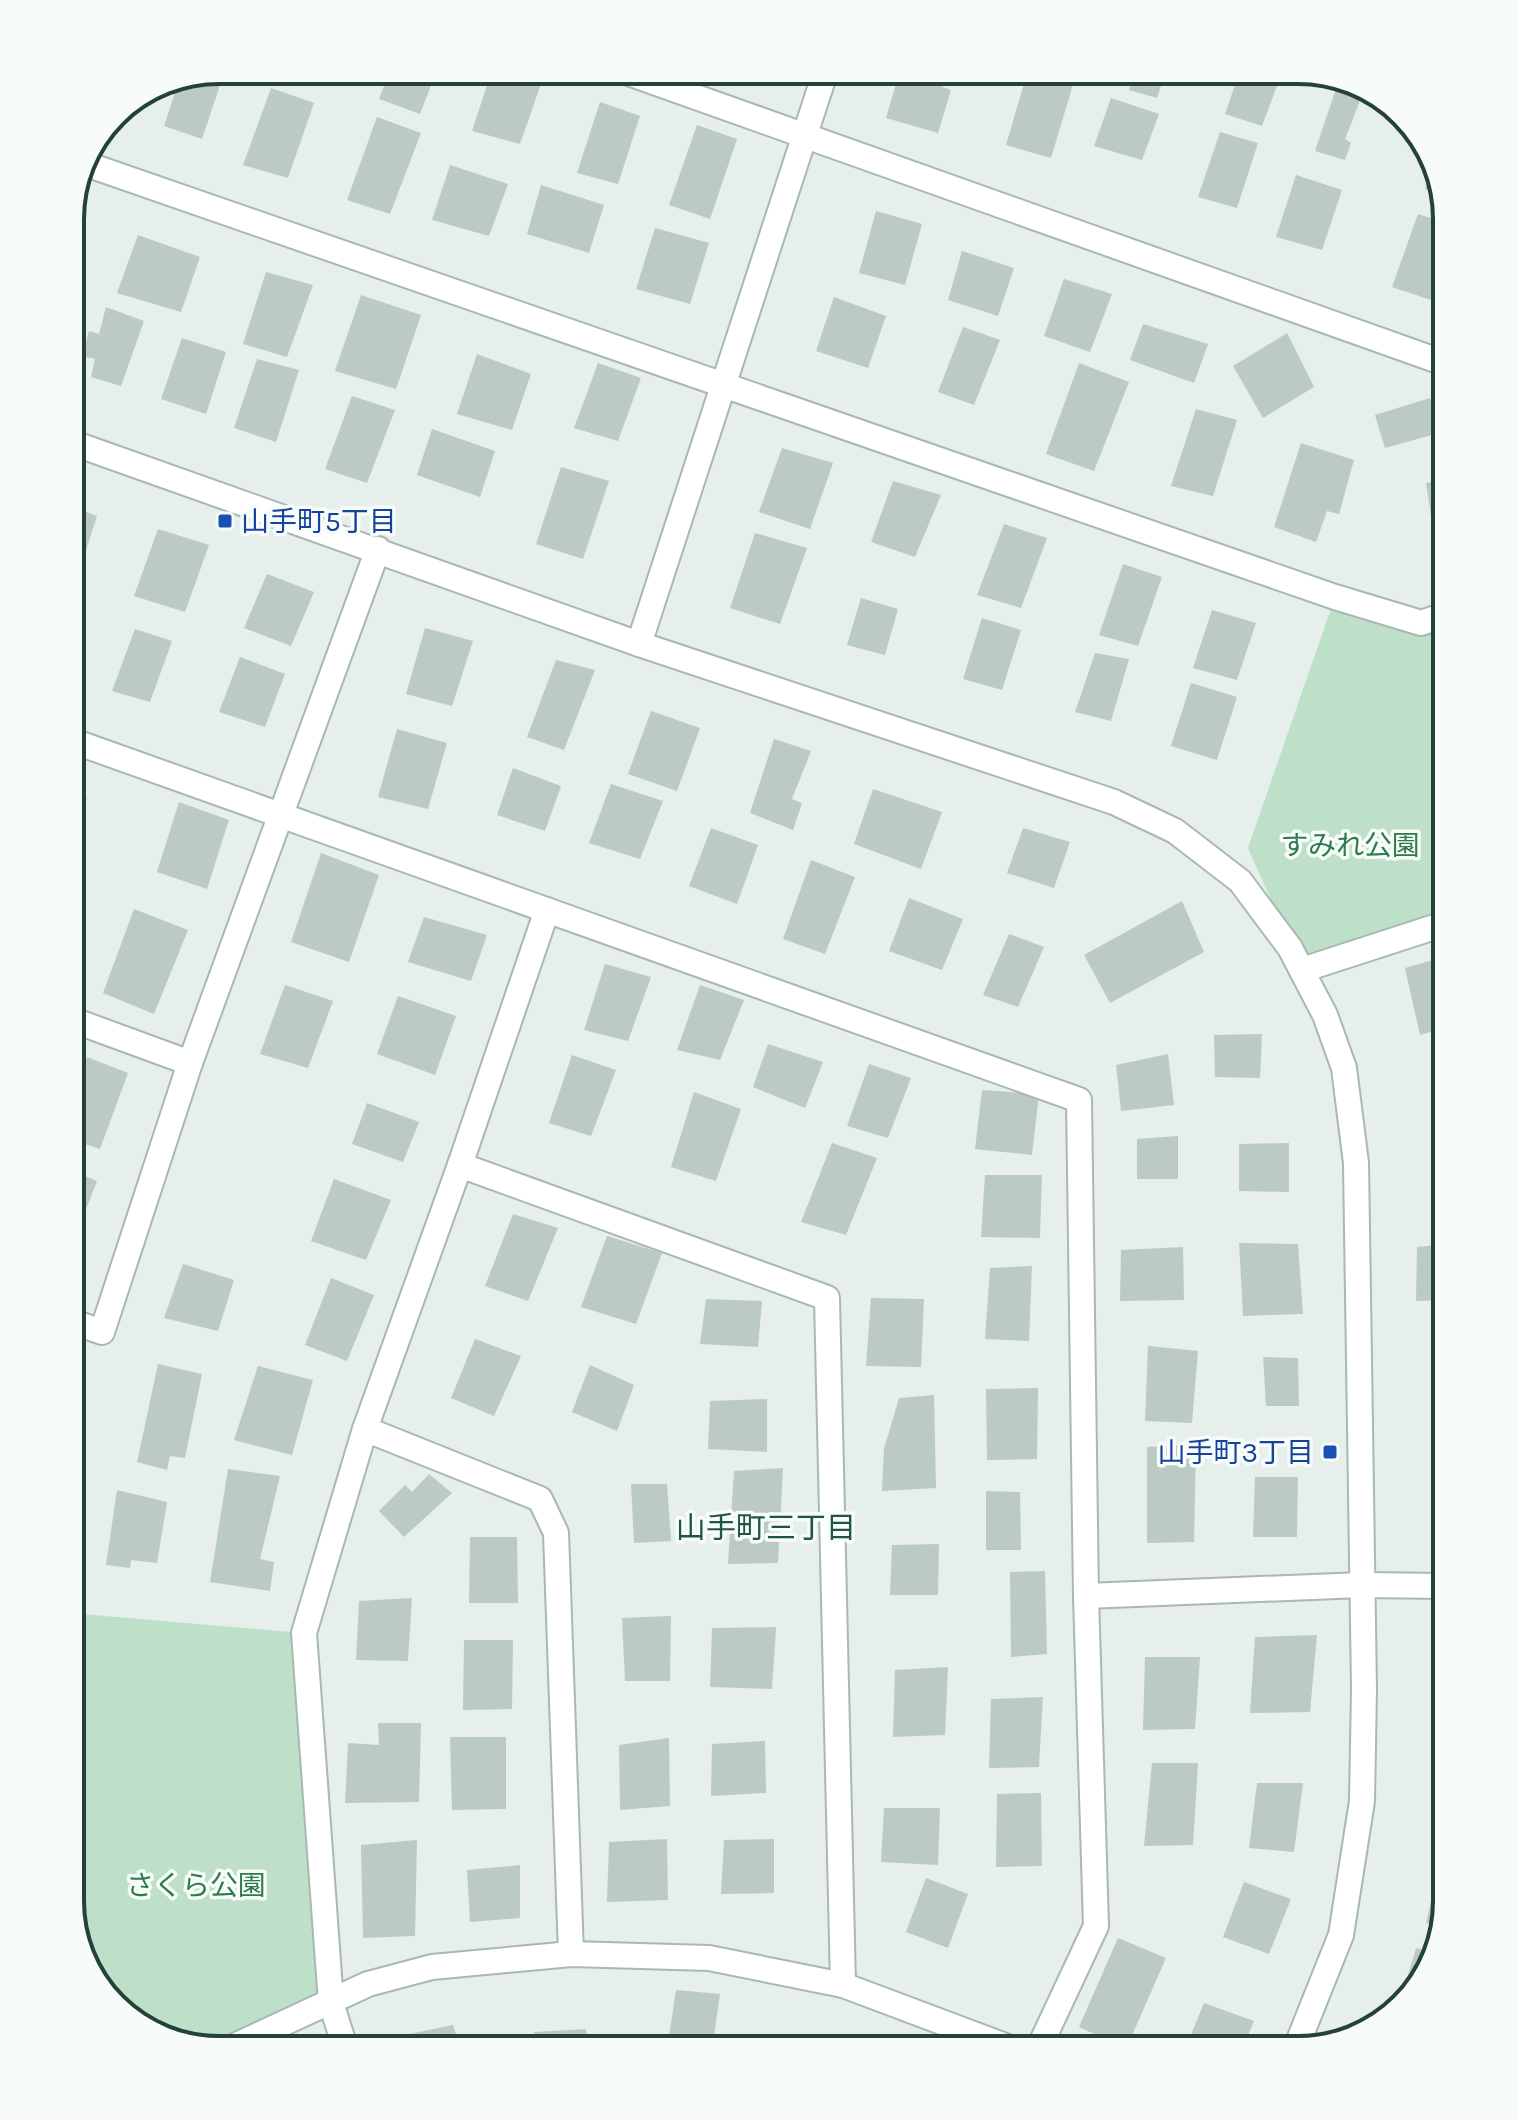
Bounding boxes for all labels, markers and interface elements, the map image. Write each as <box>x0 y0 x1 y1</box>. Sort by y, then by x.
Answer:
place label: 山手町5丁目 <box>241 505 397 538</box>
marker: 山手町5丁目 <box>216 512 234 530</box>
park label: すみれ公園 <box>1280 829 1420 862</box>
place label: 山手町3丁目 <box>1157 1436 1314 1469</box>
marker: 山手町3丁目 <box>1321 1443 1339 1461</box>
district label: 山手町三丁目 <box>676 1510 856 1546</box>
park label: さくら公園 <box>126 1869 266 1902</box>

